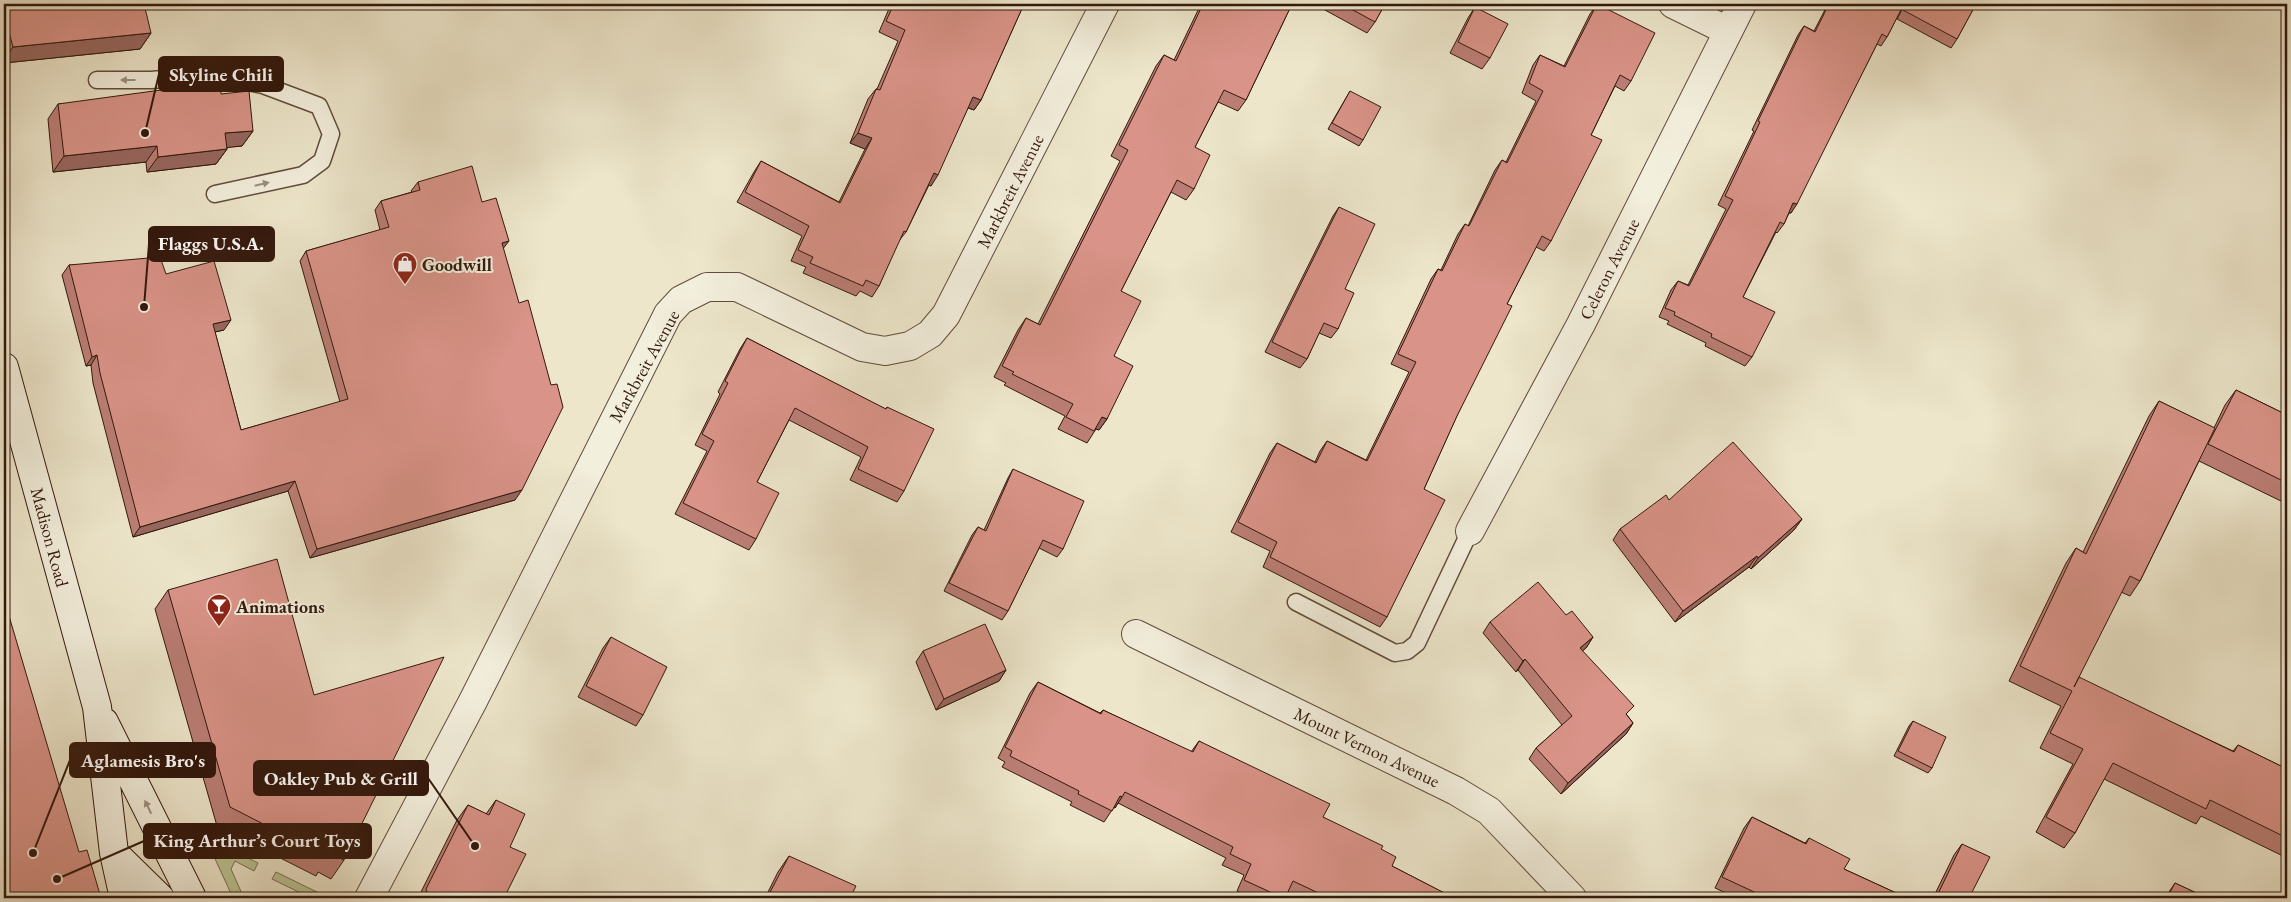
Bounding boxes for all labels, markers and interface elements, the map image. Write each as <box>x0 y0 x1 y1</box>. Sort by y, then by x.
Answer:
callout: Skyline Chili <box>159 57 283 91</box>
text: Skyline Chili <box>169 62 273 87</box>
one-way arrow <box>119 76 135 84</box>
street label: Markbreit Avenue <box>971 130 1049 252</box>
one-way arrow <box>255 180 270 188</box>
street label: Celeron Avenue <box>1574 214 1644 324</box>
callout: Flaggs U.S.A. <box>149 227 274 261</box>
text: Flaggs U.S.A. <box>158 231 264 256</box>
shop icon: Goodwill <box>392 251 418 285</box>
place label: Goodwill <box>422 253 492 276</box>
street label: Markbreit Avenue <box>604 306 684 426</box>
street label: Madison Road <box>26 485 75 590</box>
bar icon: Animations <box>206 593 232 627</box>
place label: Animations <box>235 595 325 618</box>
street label: Mount Vernon Avenue <box>1290 702 1444 792</box>
callout: Aglamesis Bro's <box>70 743 215 777</box>
text: Aglamesis Bro's <box>80 748 205 773</box>
callout: Oakley Pub & Grill <box>254 761 428 795</box>
text: Oakley Pub & Grill <box>264 766 419 791</box>
one-way arrow <box>144 800 152 814</box>
callout: King Arthur’s Court Toys <box>144 824 371 858</box>
text: King Arthur’s Court Toys <box>153 828 361 853</box>

